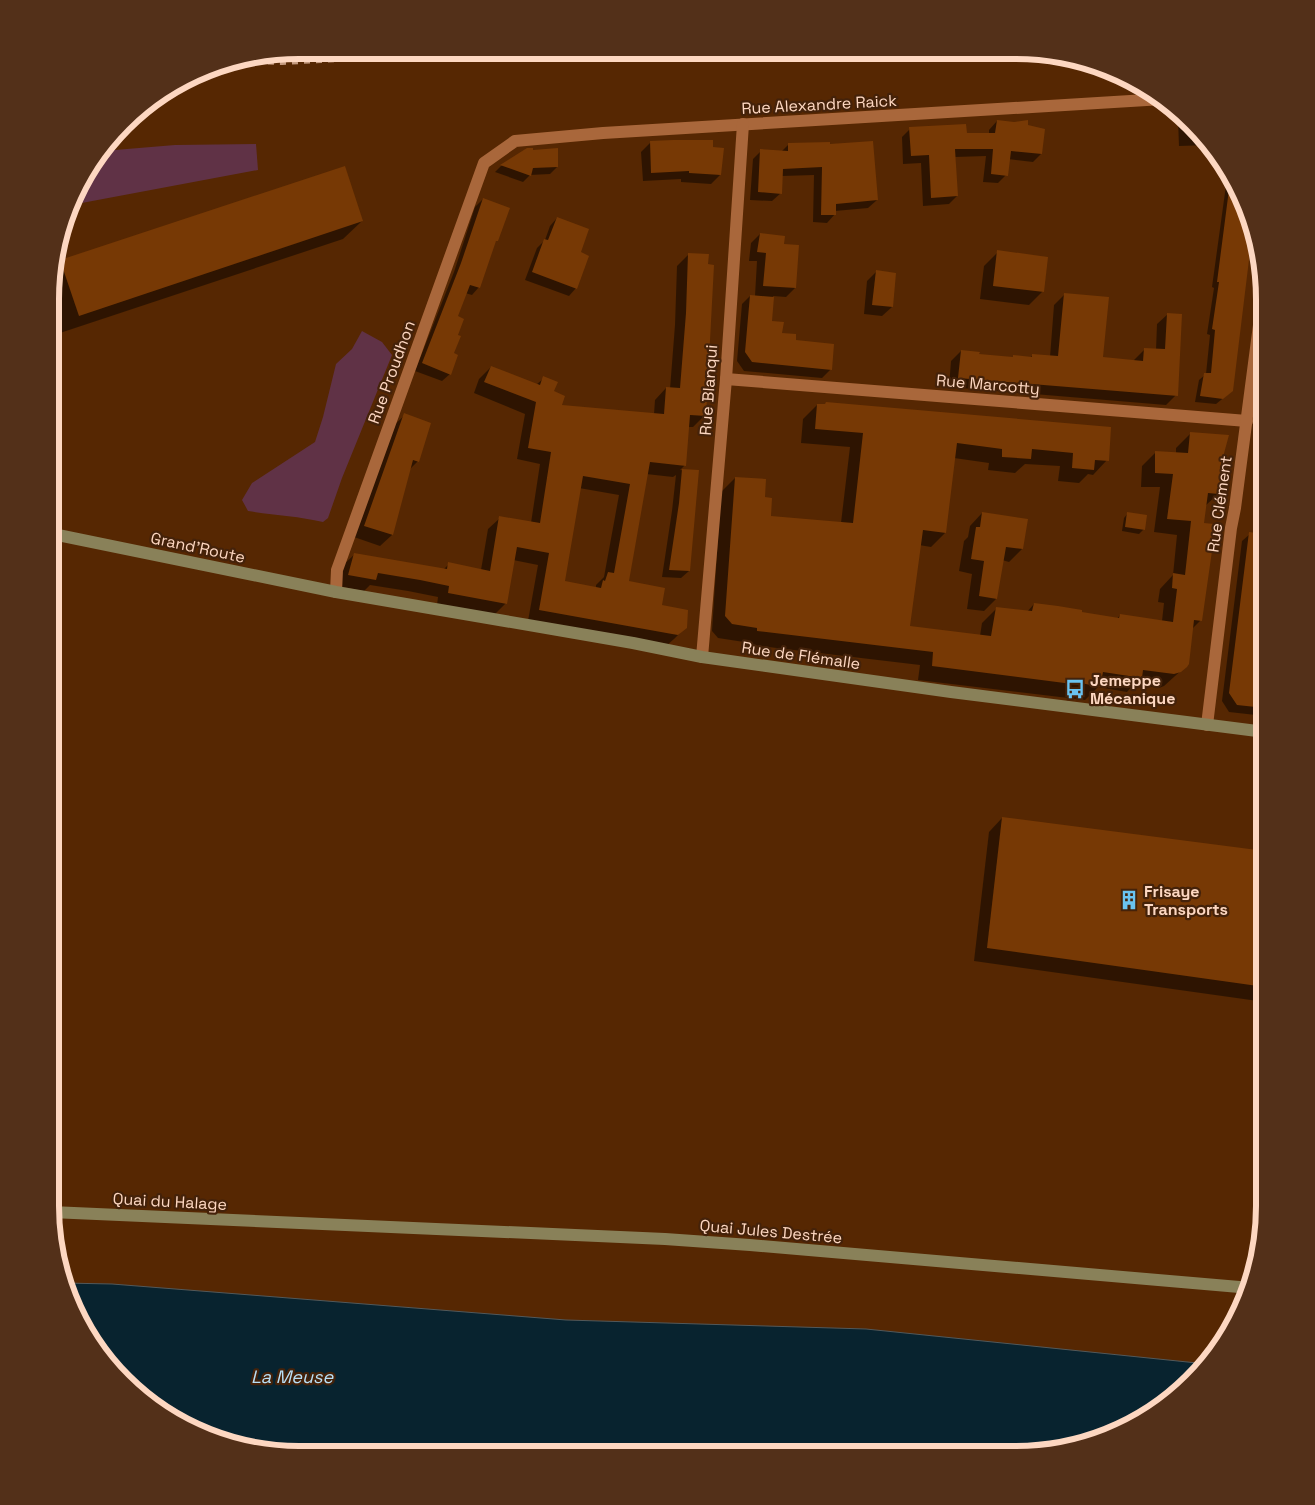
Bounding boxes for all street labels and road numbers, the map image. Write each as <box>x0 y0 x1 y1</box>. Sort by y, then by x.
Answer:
street label: Rue Alexandre Raick <box>741 90 898 119</box>
street label: Rue Proudhon <box>363 318 420 427</box>
street label: Rue Blanqui <box>695 344 722 436</box>
street label: Rue Marcotty <box>935 370 1041 399</box>
street label: Rue Clément <box>1202 454 1237 554</box>
street label: Grand'Route <box>149 527 247 568</box>
street label: Rue de Flémalle <box>740 637 862 674</box>
street label: Quai du Halage <box>112 1188 228 1215</box>
street label: Quai Jules Destrée <box>699 1215 843 1248</box>

